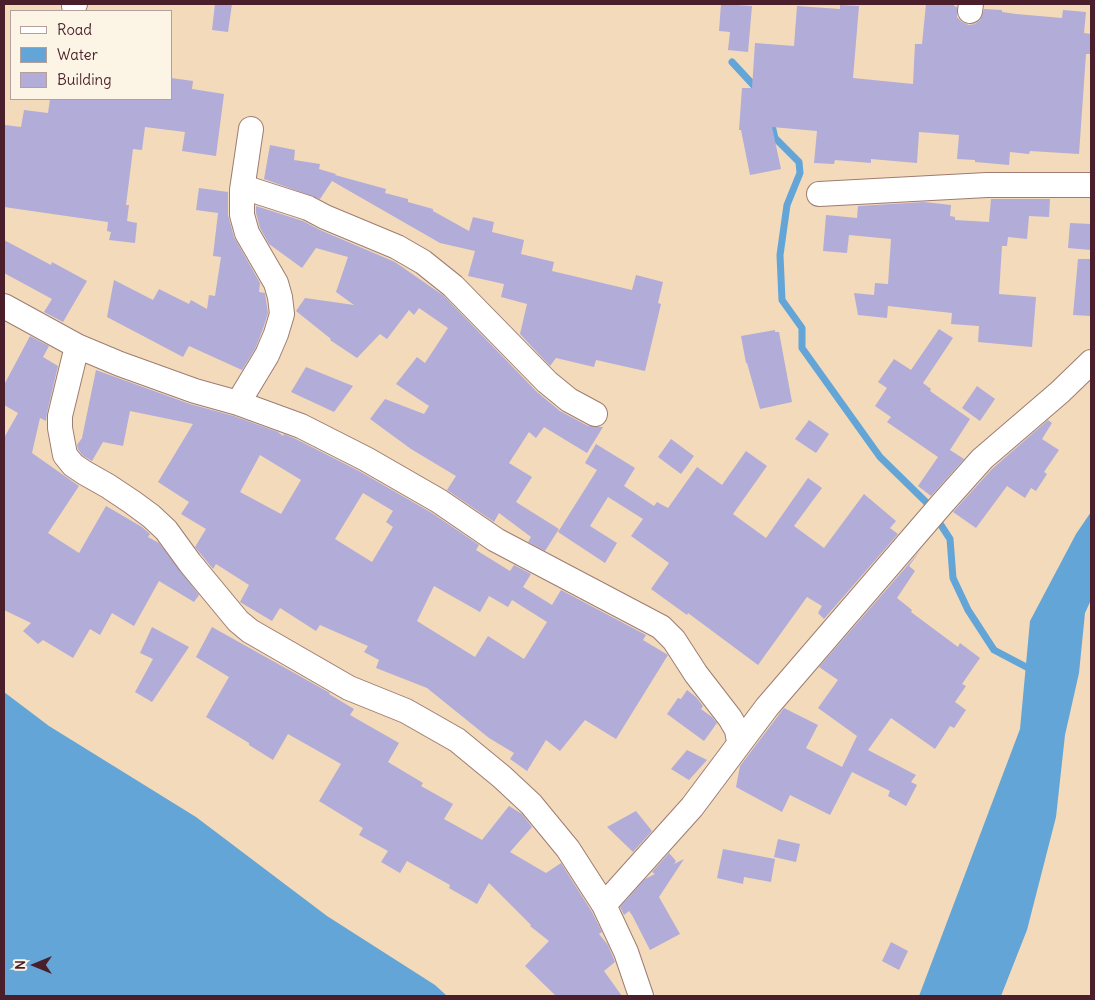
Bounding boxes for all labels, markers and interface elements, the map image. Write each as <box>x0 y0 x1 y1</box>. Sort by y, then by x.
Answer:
legend <box>10 10 172 100</box>
text: Road <box>57 20 92 39</box>
text: Water <box>57 45 98 64</box>
text: Building <box>57 70 112 89</box>
north arrow <box>10 940 60 990</box>
text: N <box>11 960 29 970</box>

